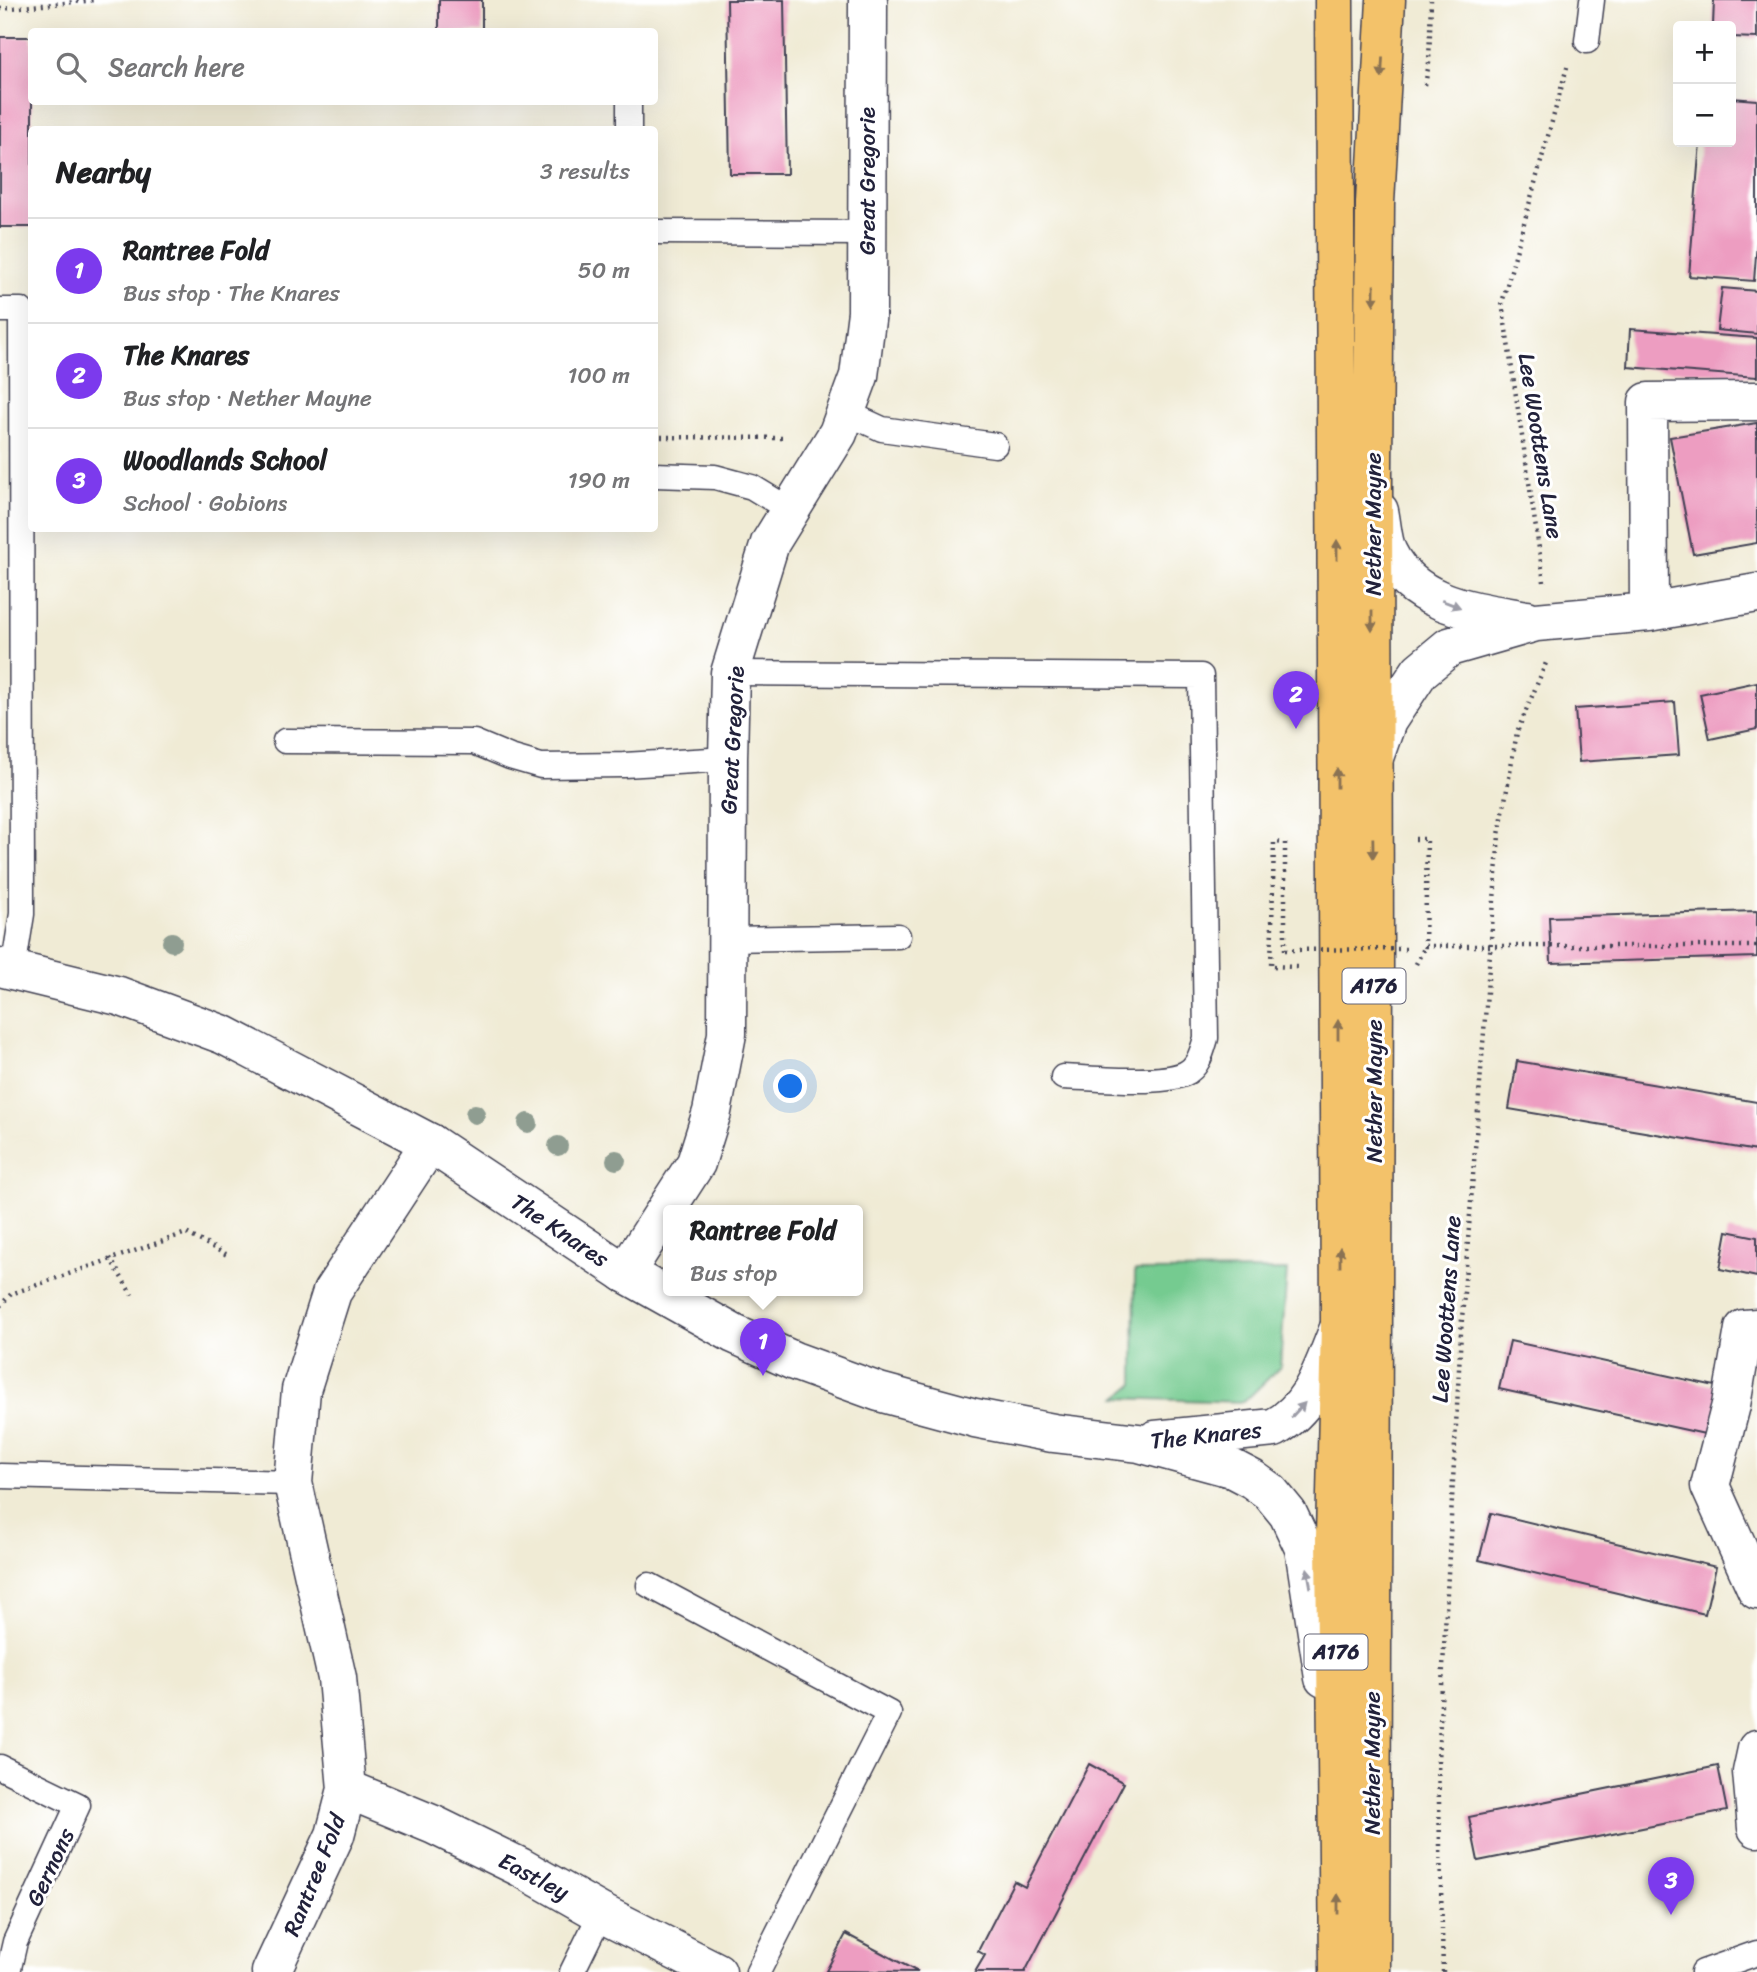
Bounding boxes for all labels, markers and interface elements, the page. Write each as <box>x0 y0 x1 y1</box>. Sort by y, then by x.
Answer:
map controls <box>1673 21 1736 147</box>
button: + <box>1673 21 1736 84</box>
search box <box>28 28 658 105</box>
text: Search here <box>108 44 245 90</box>
icon: search <box>52 48 90 86</box>
one-way arrow <box>1376 57 1387 79</box>
button: − <box>1673 84 1736 147</box>
street label: Great Gregorie <box>847 107 888 255</box>
text: Nearby <box>56 145 151 199</box>
text: 3 results <box>540 151 630 192</box>
text: Rantree Fold <box>123 227 269 273</box>
text: 1 <box>74 250 84 291</box>
text: 50 m <box>578 250 630 291</box>
text: Bus stop · The Knares <box>123 273 340 314</box>
one-way arrow <box>1369 285 1380 307</box>
text: The Knares <box>123 332 249 378</box>
street label: Lee Woottens Lane <box>1506 350 1575 542</box>
text: 2 <box>72 355 86 396</box>
text: 100 m <box>567 355 630 396</box>
text: Bus stop · Nether Mayne <box>123 378 372 419</box>
text: Woodlands School <box>123 437 327 483</box>
street label: Nether Mayne <box>1353 452 1394 596</box>
text: 3 <box>73 460 85 501</box>
text: 190 m <box>568 460 630 501</box>
text: School · Gobions <box>123 483 287 524</box>
one-way arrow <box>1331 539 1343 561</box>
one-way arrow <box>1440 598 1461 609</box>
one-way arrow <box>1366 610 1378 632</box>
street label: Great Gregorie <box>708 665 757 815</box>
pin: 2 <box>1273 671 1319 729</box>
one-way arrow <box>1331 766 1343 788</box>
one-way arrow <box>1367 838 1379 860</box>
road number: A176 <box>1342 968 1406 1004</box>
one-way arrow <box>1333 1018 1344 1040</box>
street label: Nether Mayne <box>1354 1019 1395 1163</box>
your location <box>773 1069 807 1103</box>
street label: The Knares <box>502 1182 618 1279</box>
popup <box>663 1205 863 1296</box>
text: Rantree Fold <box>690 1207 836 1253</box>
street label: Lee Woottens Lane <box>1420 1214 1474 1404</box>
one-way arrow <box>1334 1246 1346 1268</box>
text: Bus stop <box>690 1253 777 1294</box>
pin: 1 <box>740 1318 786 1376</box>
one-way arrow <box>1290 1401 1306 1419</box>
street label: The Knares <box>1148 1409 1264 1462</box>
one-way arrow <box>1303 1567 1314 1589</box>
road number: A176 <box>1304 1634 1368 1670</box>
street label: Nether Mayne <box>1352 1691 1393 1835</box>
street label: Rantree Fold <box>271 1806 358 1943</box>
street label: Gernons <box>14 1821 87 1913</box>
street label: Eastley <box>491 1841 577 1912</box>
pin: 3 <box>1648 1857 1694 1915</box>
one-way arrow <box>1332 1893 1344 1915</box>

